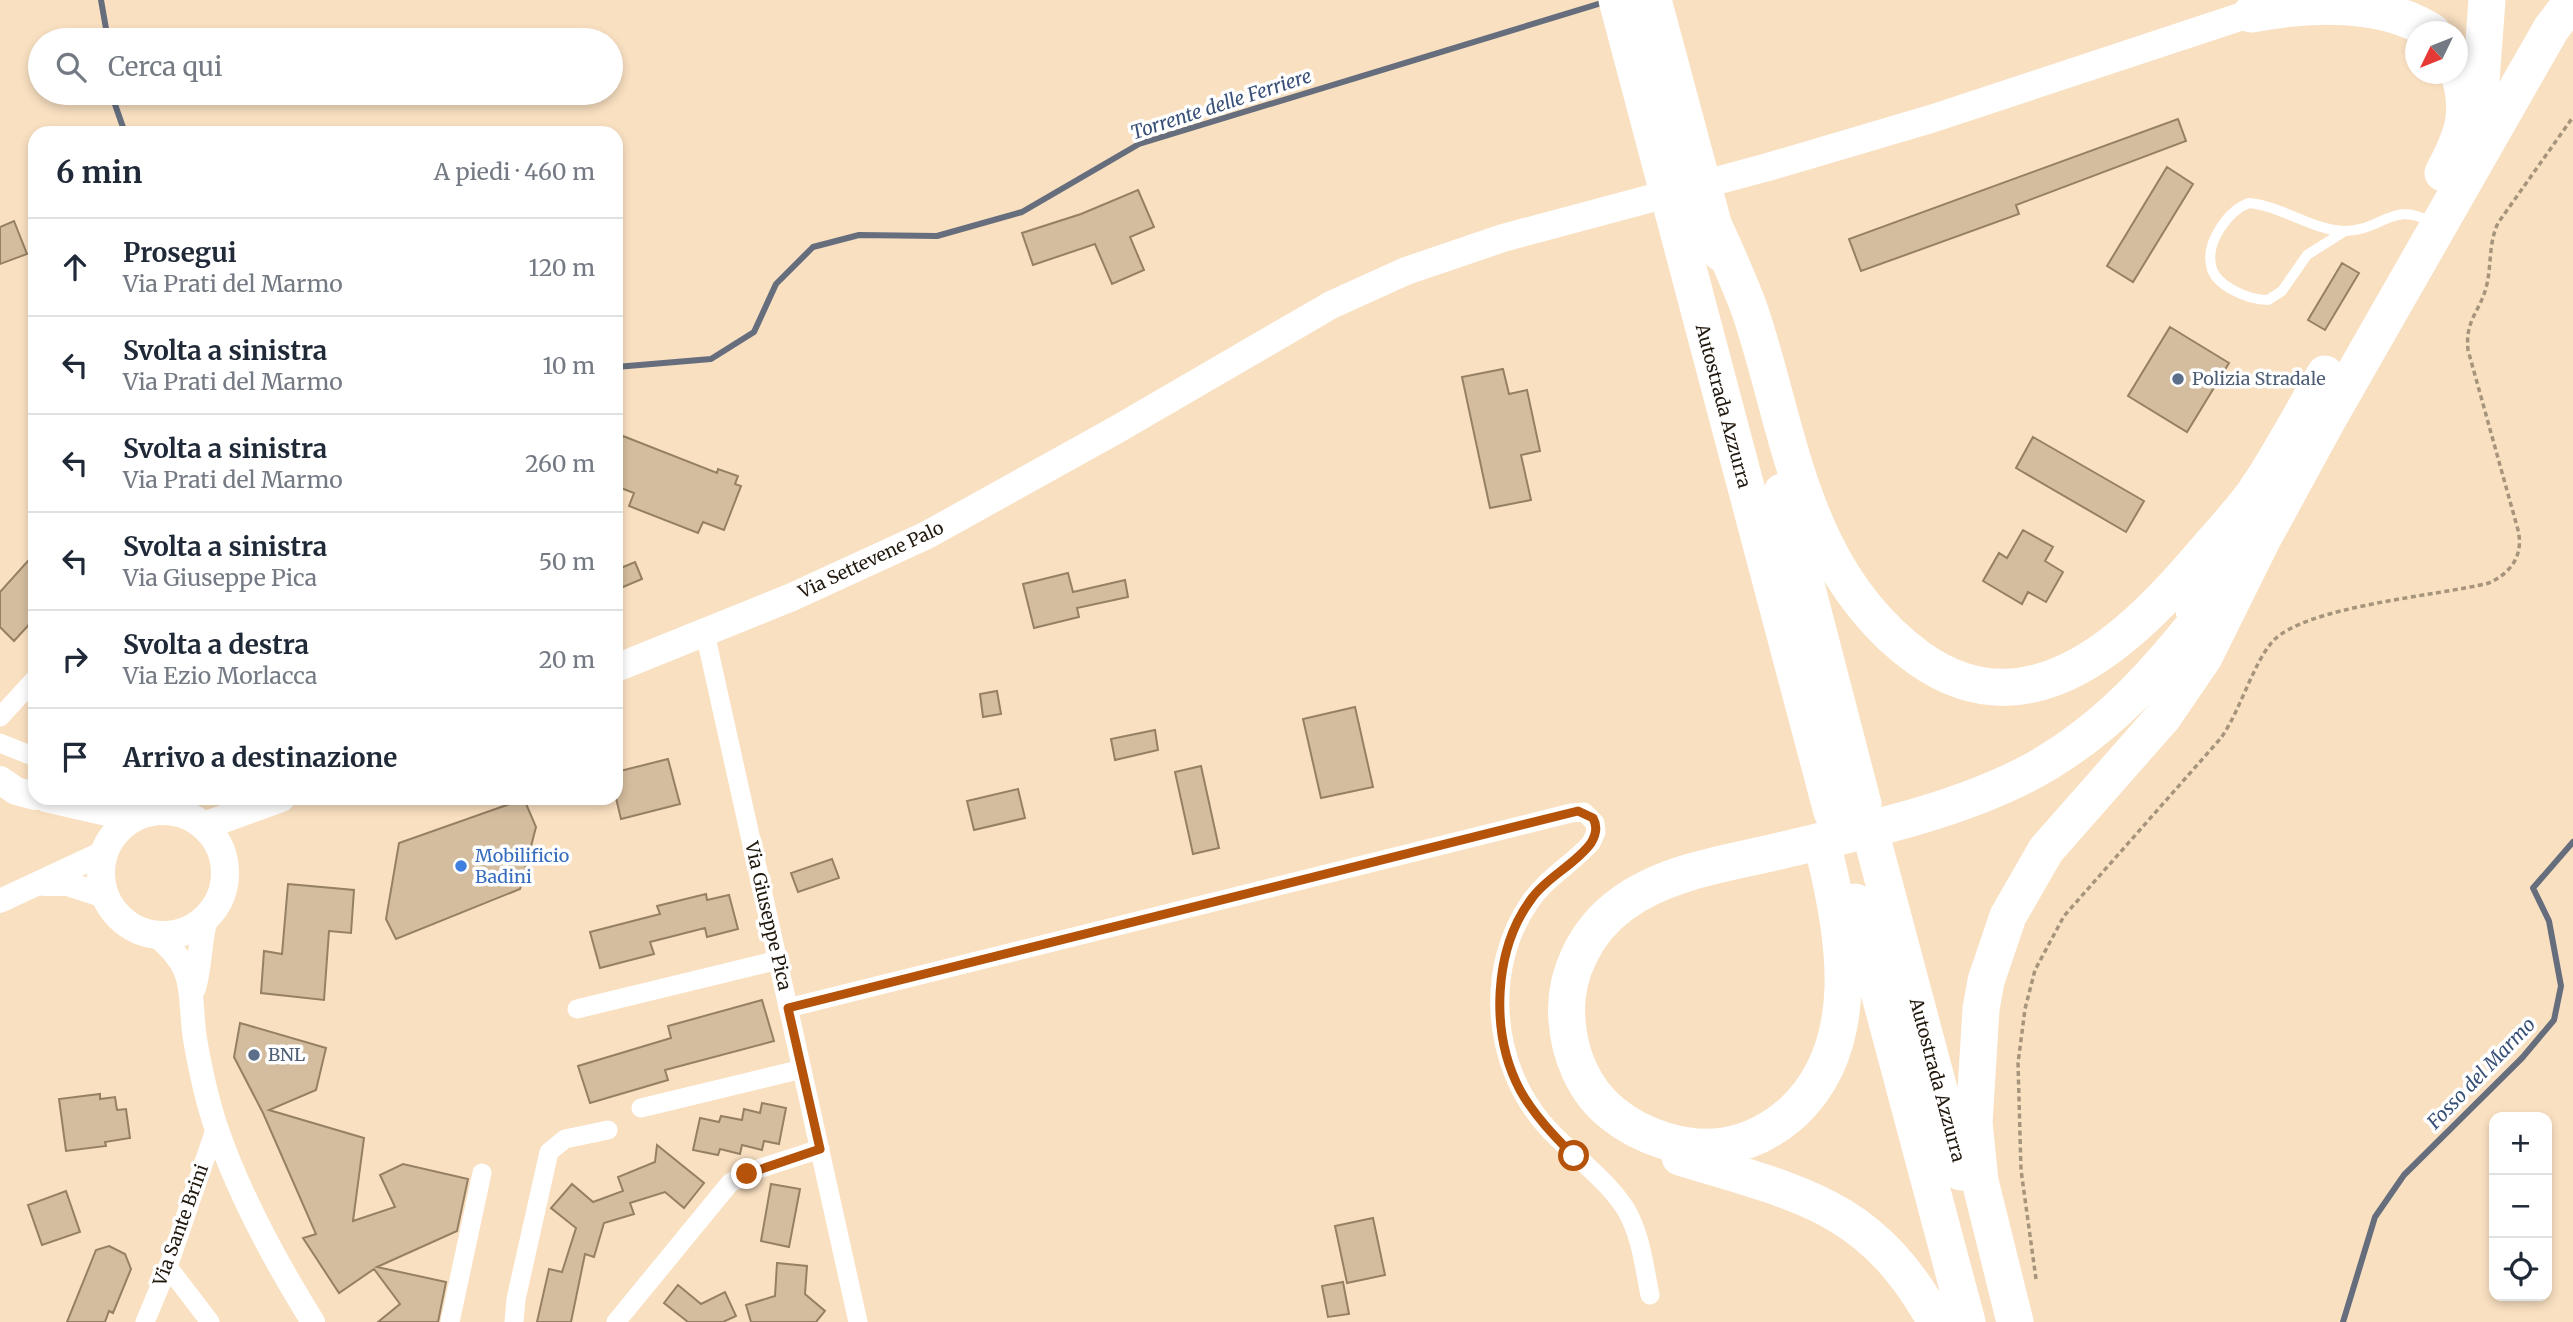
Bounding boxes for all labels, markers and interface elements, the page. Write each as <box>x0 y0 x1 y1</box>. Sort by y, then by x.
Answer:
north arrow <box>2405 21 2468 84</box>
search box <box>28 28 623 105</box>
icon: search <box>52 48 90 86</box>
text: Cerca qui <box>108 50 222 83</box>
water label: Torrente delle Ferriere <box>1128 63 1315 145</box>
text: 6 min <box>56 153 142 191</box>
text: A piedi · 460 m <box>434 157 595 186</box>
text: Prosegui <box>123 236 237 269</box>
icon: ahead <box>56 248 94 286</box>
text: 120 m <box>529 253 595 282</box>
text: Via Prati del Marmo <box>123 269 343 298</box>
street label: Autostrada Azzurra <box>1690 320 1757 491</box>
text: Svolta a sinistra <box>123 334 327 367</box>
icon: left <box>56 346 94 384</box>
text: 10 m <box>542 351 595 380</box>
text: Via Prati del Marmo <box>123 367 343 396</box>
place label: Polizia Stradale <box>2192 367 2326 390</box>
marker: Polizia Stradale <box>2170 371 2186 387</box>
text: Svolta a sinistra <box>123 432 327 465</box>
icon: left <box>56 444 94 482</box>
text: 260 m <box>525 449 595 478</box>
text: Via Prati del Marmo <box>123 465 343 494</box>
street label: Via Settevene Palo <box>794 516 947 604</box>
text: Svolta a sinistra <box>123 530 327 563</box>
icon: left <box>56 542 94 580</box>
text: 50 m <box>539 547 595 576</box>
text: Via Giuseppe Pica <box>123 563 317 592</box>
text: Svolta a destra <box>123 628 309 661</box>
icon: right <box>56 640 94 678</box>
text: 20 m <box>539 645 595 674</box>
text: Via Ezio Morlacca <box>123 661 317 690</box>
icon: arrive <box>56 738 94 776</box>
text: Arrivo a destinazione <box>123 741 397 774</box>
street label: Via Giuseppe Pica <box>740 838 797 993</box>
place label: Mobilificio Badini <box>475 844 569 888</box>
marker: Mobilificio Badini <box>453 858 469 874</box>
street label: Autostrada Azzurra <box>1904 994 1971 1165</box>
water label: Fosso del Marmo <box>2421 1012 2540 1134</box>
place label: BNL <box>268 1043 305 1066</box>
marker: BNL <box>246 1047 262 1063</box>
map controls <box>2489 1112 2552 1301</box>
button: + <box>2489 1112 2552 1175</box>
route start <box>1558 1140 1589 1171</box>
route end <box>731 1158 762 1189</box>
street label: Via Sante Brini <box>148 1161 213 1290</box>
button: − <box>2489 1175 2552 1238</box>
button: locate <box>2489 1238 2552 1301</box>

